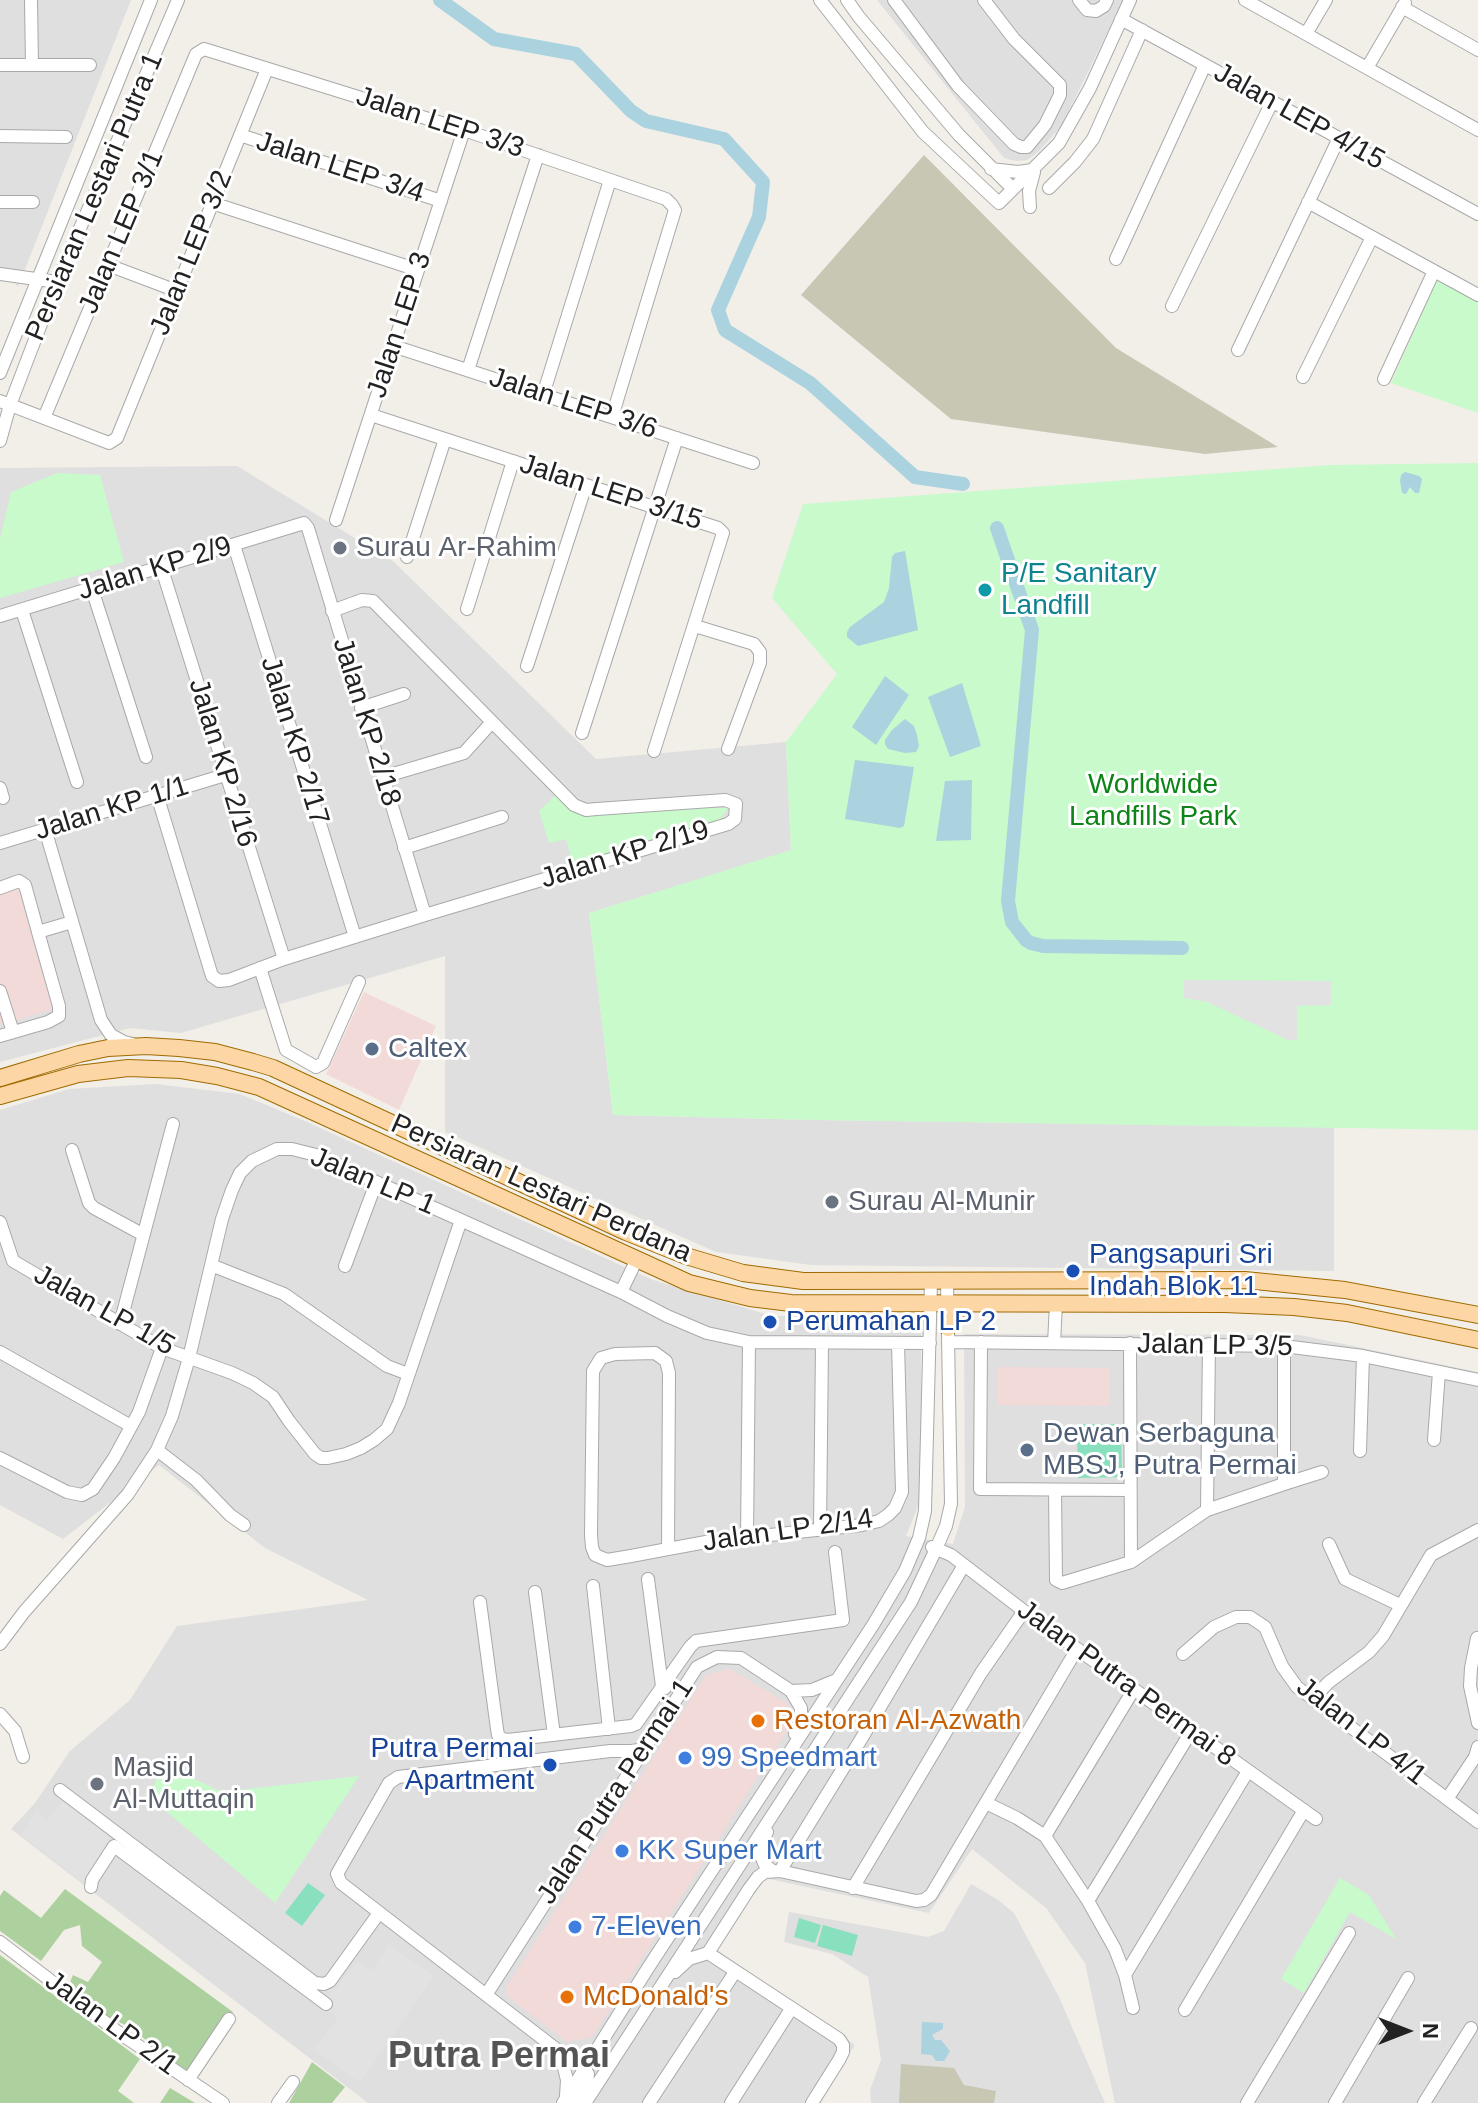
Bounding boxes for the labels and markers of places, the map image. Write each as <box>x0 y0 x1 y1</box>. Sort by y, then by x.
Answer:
place label: Surau Ar-Rahim <box>356 531 557 565</box>
marker: Surau Ar-Rahim <box>331 539 349 557</box>
place label: P/E Sanitary Landfill <box>1001 557 1157 623</box>
marker: P/E Sanitary Landfill <box>976 581 994 599</box>
place label: Caltex <box>388 1032 467 1066</box>
marker: Caltex <box>363 1040 381 1058</box>
place label: Surau Al-Munir <box>848 1185 1035 1219</box>
marker: Surau Al-Munir <box>823 1193 841 1211</box>
place label: Pangsapuri Sri Indah Blok 11 <box>1089 1238 1273 1304</box>
marker: Pangsapuri Sri Indah Blok 11 <box>1064 1262 1082 1280</box>
place label: Perumahan LP 2 <box>786 1305 996 1339</box>
marker: Perumahan LP 2 <box>761 1313 779 1331</box>
place label: Dewan Serbaguna MBSJ, Putra Permai <box>1043 1417 1297 1483</box>
marker: Dewan Serbaguna MBSJ, Putra Permai <box>1018 1441 1036 1459</box>
place label: Restoran Al-Azwath <box>774 1704 1021 1738</box>
marker: Restoran Al-Azwath <box>749 1712 767 1730</box>
place label: Putra Permai Apartment <box>371 1732 534 1798</box>
place label: 99 Speedmart <box>701 1741 877 1775</box>
marker: 99 Speedmart <box>676 1749 694 1767</box>
place label: Masjid Al-Muttaqin <box>113 1751 255 1817</box>
marker: Putra Permai Apartment <box>541 1756 559 1774</box>
marker: Masjid Al-Muttaqin <box>88 1775 106 1793</box>
place label: KK Super Mart <box>638 1834 822 1868</box>
marker: KK Super Mart <box>613 1842 631 1860</box>
place label: 7-Eleven <box>591 1910 702 1944</box>
marker: 7-Eleven <box>566 1918 584 1936</box>
place label: McDonald's <box>583 1980 728 2014</box>
marker: McDonald's <box>558 1988 576 2006</box>

